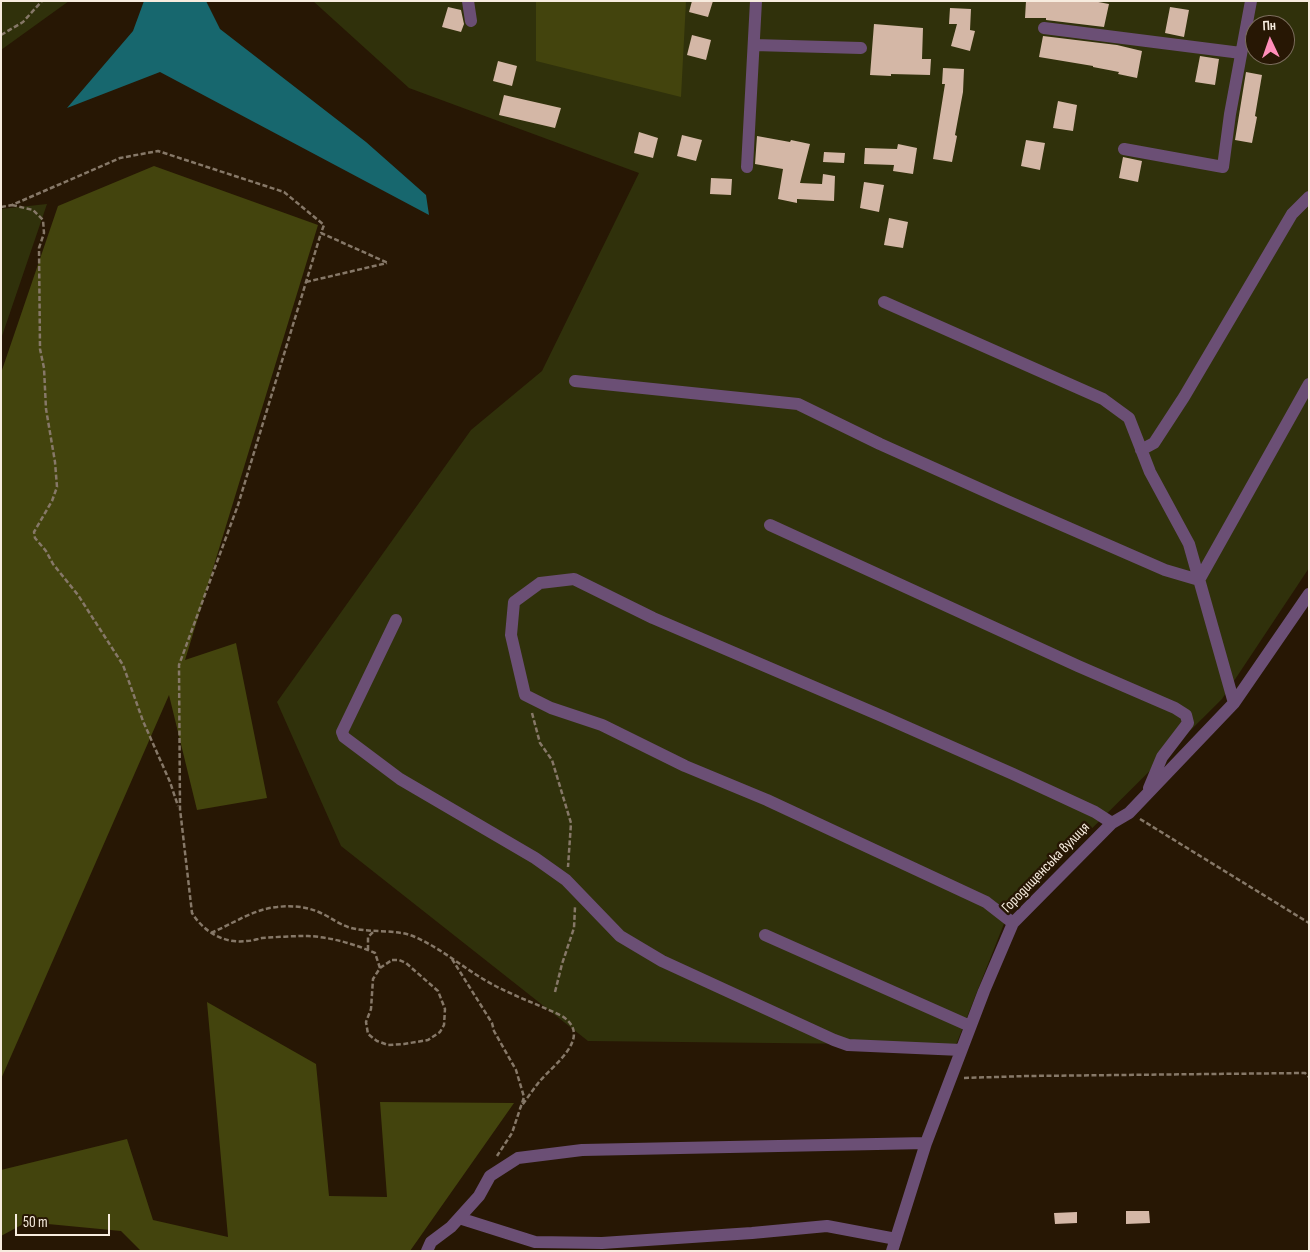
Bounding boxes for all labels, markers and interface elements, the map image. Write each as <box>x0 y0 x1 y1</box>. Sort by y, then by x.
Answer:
north arrow <box>1245 15 1295 65</box>
text: Пн <box>1262 17 1276 34</box>
street label: Городищенська вулиця <box>998 819 1094 917</box>
scale bar <box>18 1204 112 1236</box>
text: 50 m <box>23 1213 48 1232</box>

